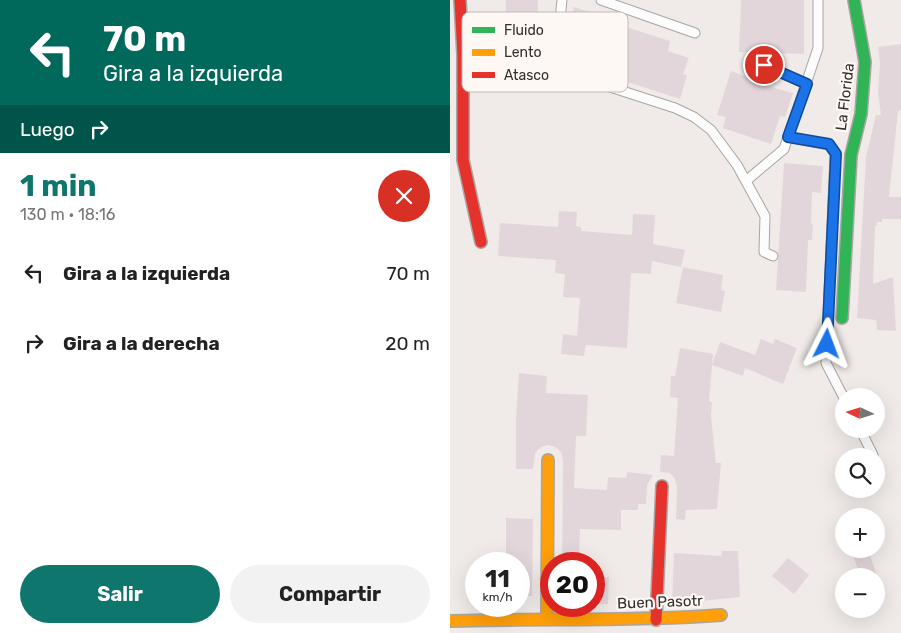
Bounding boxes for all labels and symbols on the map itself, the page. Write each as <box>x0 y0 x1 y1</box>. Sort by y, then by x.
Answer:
legend <box>462 12 628 92</box>
text: Fluido <box>504 22 544 39</box>
text: Lento <box>504 44 541 61</box>
pin <box>743 44 785 86</box>
street label: La Florida <box>832 62 858 132</box>
text: Atasco <box>504 67 549 84</box>
position arrow <box>800 317 852 369</box>
north arrow <box>835 388 885 438</box>
speed limit sign: 20 <box>540 552 605 617</box>
street label: Buen Pasotr <box>617 591 703 612</box>

